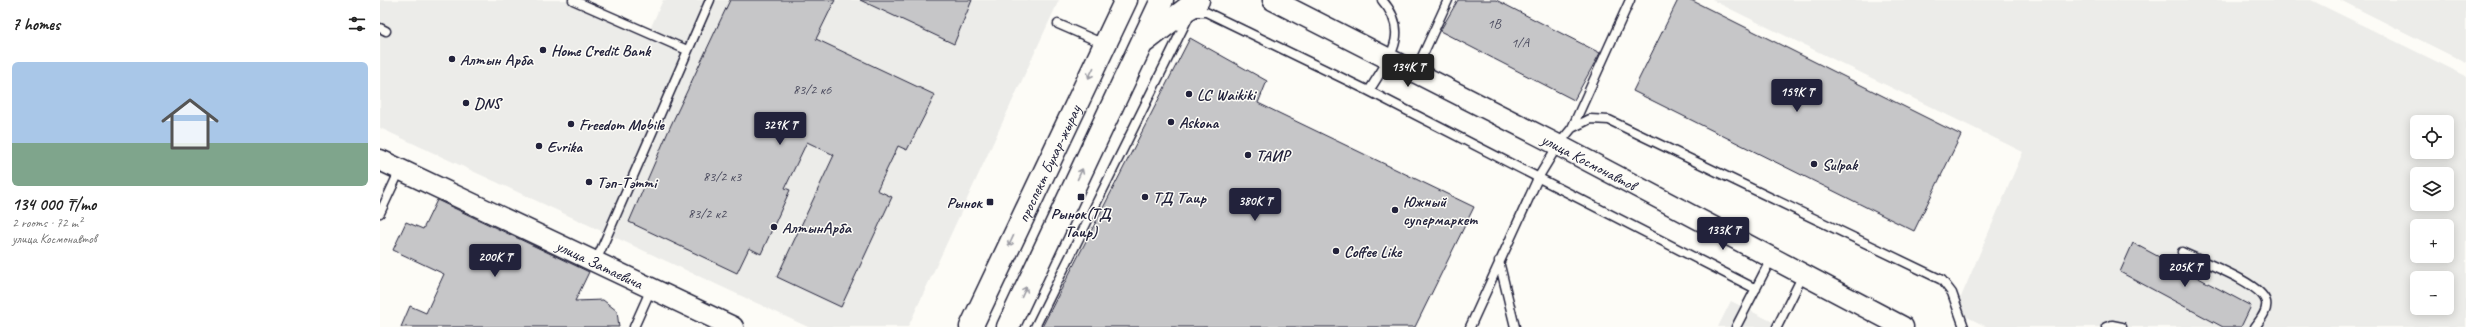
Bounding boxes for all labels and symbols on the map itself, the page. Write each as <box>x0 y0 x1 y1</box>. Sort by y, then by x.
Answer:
house number: 1B <box>1487 15 1503 32</box>
house number: 1/А <box>1511 34 1530 51</box>
place label: Home Credit Bank <box>551 41 652 61</box>
marker: Home Credit Bank <box>538 45 548 55</box>
place label: Алтын Арба <box>460 50 535 70</box>
marker: Алтын Арба <box>447 54 457 64</box>
pin: 134K ₸ <box>1375 54 1441 88</box>
one-way arrow <box>1087 67 1094 79</box>
pin: 159K ₸ <box>1764 79 1830 113</box>
house number: 83/2 к6 <box>793 81 832 98</box>
place label: LC Waikiki <box>1197 85 1257 105</box>
marker: LC Waikiki <box>1184 89 1194 99</box>
place label: DNS <box>474 94 504 114</box>
marker: DNS <box>461 98 471 108</box>
street label: проспект Бухар-жырау <box>1013 101 1086 226</box>
pin: 329K ₸ <box>747 112 813 146</box>
place label: Askona <box>1179 113 1220 133</box>
place label: Freedom Mobile <box>579 115 665 135</box>
marker: Askona <box>1166 117 1176 127</box>
marker: Freedom Mobile <box>566 119 576 129</box>
street label: улица Космонавтов <box>1537 129 1642 197</box>
place label: Evrika <box>547 137 584 157</box>
marker: Evrika <box>534 141 544 151</box>
place label: ТАИР <box>1256 146 1292 166</box>
marker: ТАИР <box>1243 150 1253 160</box>
place label: Sulpak <box>1822 155 1859 175</box>
marker: Sulpak <box>1809 159 1819 169</box>
house number: 83/2 к3 <box>703 168 743 185</box>
one-way arrow <box>1077 169 1084 181</box>
place label: Тәп-Тәтті <box>597 173 658 193</box>
marker: Тәп-Тәтті <box>584 177 594 187</box>
place label: ТД Таир <box>1153 188 1207 208</box>
pin: 380K ₸ <box>1222 188 1288 222</box>
marker: Рынок(ТД Таир) <box>1076 192 1086 202</box>
marker: ТД Таир <box>1140 192 1150 202</box>
place label: Южный супермаркет <box>1403 192 1478 230</box>
place label: Рынок <box>947 193 984 213</box>
marker: Рынок <box>985 197 995 207</box>
place label: Рынок(ТД Таир) <box>1051 204 1113 242</box>
house number: 83/2 к2 <box>688 205 728 222</box>
marker: Южный супермаркет <box>1390 205 1400 215</box>
pin: 133K ₸ <box>1690 217 1756 251</box>
place label: АлтынАрба <box>782 218 853 238</box>
marker: АлтынАрба <box>769 222 779 232</box>
street label: улица Затаевича <box>552 235 647 295</box>
one-way arrow <box>1007 235 1014 247</box>
place label: Coffee Like <box>1344 242 1403 262</box>
pin: 200K ₸ <box>462 244 528 278</box>
marker: Coffee Like <box>1331 246 1341 256</box>
pin: 205K ₸ <box>2152 254 2218 288</box>
one-way arrow <box>1021 286 1028 298</box>

